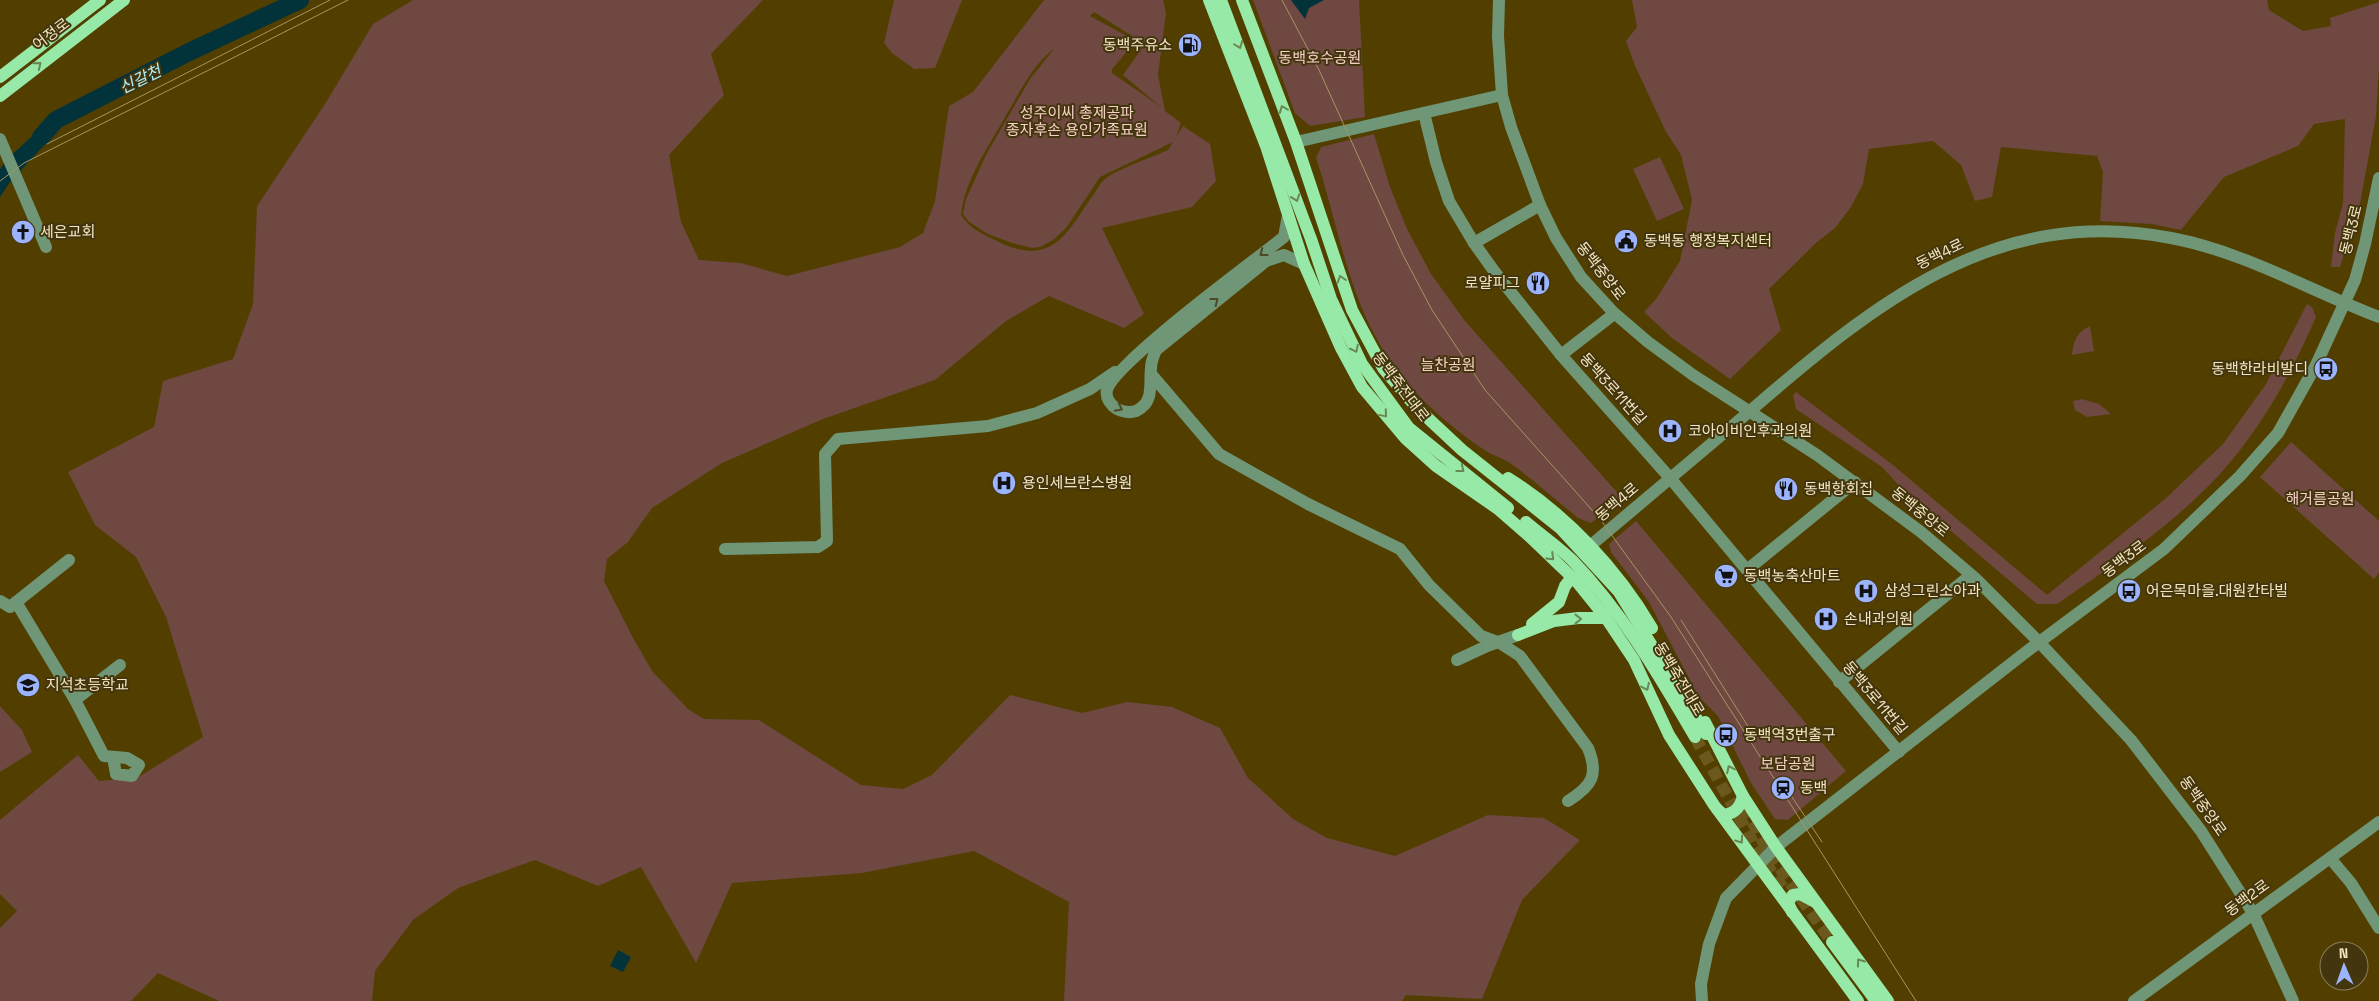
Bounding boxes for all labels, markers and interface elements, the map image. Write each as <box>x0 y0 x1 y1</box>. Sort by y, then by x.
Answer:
street label: 어정로 <box>28 14 73 54</box>
fuel station icon: 동백주유소 <box>1177 32 1203 58</box>
place label: 동백주유소 <box>1103 35 1172 54</box>
one-way arrow <box>1233 41 1243 49</box>
park label: 동백호수공원 <box>1279 48 1361 67</box>
water label: 신갈천 <box>116 59 167 99</box>
one-way arrow <box>32 61 41 70</box>
park label: 성주이씨 총제공파 종자후손 용인가족묘원 <box>1006 103 1148 139</box>
one-way arrow <box>1279 105 1289 113</box>
one-way arrow <box>1290 193 1300 201</box>
street label: 동백3로 <box>2335 203 2366 257</box>
church icon: 세은교회 <box>10 219 36 245</box>
place label: 세은교회 <box>40 222 95 241</box>
public building icon: 동백동 행정복지센터 <box>1613 228 1639 254</box>
place label: 동백동 행정복지센터 <box>1644 231 1772 250</box>
street label: 동백4로 <box>1913 234 1967 273</box>
street label: 동백중앙로 <box>1573 238 1630 304</box>
one-way arrow <box>1260 248 1269 256</box>
restaurant icon: 로얄피그 <box>1525 270 1551 296</box>
place label: 로얄피그 <box>1465 273 1520 292</box>
one-way arrow <box>1337 275 1347 284</box>
one-way arrow <box>1209 299 1218 307</box>
one-way arrow <box>1348 344 1359 353</box>
street label: 동백죽전대로 <box>1369 348 1434 425</box>
street label: 동백3로11번길 <box>1576 349 1651 429</box>
park label: 늘찬공원 <box>1420 355 1476 374</box>
bus stop icon: 동백한라비발디 <box>2313 356 2339 382</box>
place label: 동백한라비발디 <box>2211 359 2308 378</box>
one-way arrow <box>1114 402 1123 412</box>
one-way arrow <box>1378 408 1387 417</box>
hospital icon: 코아이비인후과의원 <box>1657 418 1683 444</box>
place label: 코아이비인후과의원 <box>1688 421 1812 440</box>
one-way arrow <box>1455 464 1464 473</box>
hospital icon: 용인세브란스병원 <box>991 470 1017 496</box>
place label: 용인세브란스병원 <box>1022 473 1132 492</box>
restaurant icon: 동백항회집 <box>1773 476 1799 502</box>
street label: 동백4로 <box>1591 478 1642 525</box>
place label: 동백항회집 <box>1804 479 1873 498</box>
street label: 동백중앙로 <box>1888 483 1953 541</box>
park label: 해거름공원 <box>2285 489 2355 508</box>
street label: 동백3로 <box>2098 536 2150 581</box>
one-way arrow <box>1545 551 1554 560</box>
supermarket icon: 동백농축산마트 <box>1713 563 1739 589</box>
place label: 동백농축산마트 <box>1744 566 1841 585</box>
hospital icon: 삼성그린소아과 <box>1853 578 1879 604</box>
bus stop icon: 어은목마을.대원칸타빌 <box>2116 578 2142 604</box>
place label: 삼성그린소아과 <box>1884 581 1981 600</box>
place label: 어은목마을.대원칸타빌 <box>2146 581 2288 600</box>
hospital icon: 손내과의원 <box>1813 606 1839 632</box>
place label: 손내과의원 <box>1844 609 1913 628</box>
one-way arrow <box>1574 614 1582 624</box>
street label: 동백죽전대로 <box>1650 638 1709 719</box>
street label: 동백3로11번길 <box>1839 657 1912 738</box>
school or university icon: 지석초등학교 <box>15 672 41 698</box>
place label: 지석초등학교 <box>46 675 129 694</box>
one-way arrow <box>1640 682 1651 691</box>
bus stop icon: 동백역3번출구 <box>1713 722 1739 748</box>
place label: 동백역3번출구 <box>1744 725 1836 744</box>
park label: 보담공원 <box>1760 754 1816 773</box>
one-way arrow <box>1726 765 1736 774</box>
street label: 동백중앙로 <box>2176 772 2231 839</box>
station icon: 동백 <box>1770 775 1796 801</box>
place label: 동백 <box>1800 778 1828 797</box>
one-way arrow <box>1734 835 1743 844</box>
street label: 동백2로 <box>2221 875 2273 920</box>
north arrow <box>2319 941 2369 991</box>
text: N <box>2339 944 2349 962</box>
one-way arrow <box>1857 959 1865 968</box>

